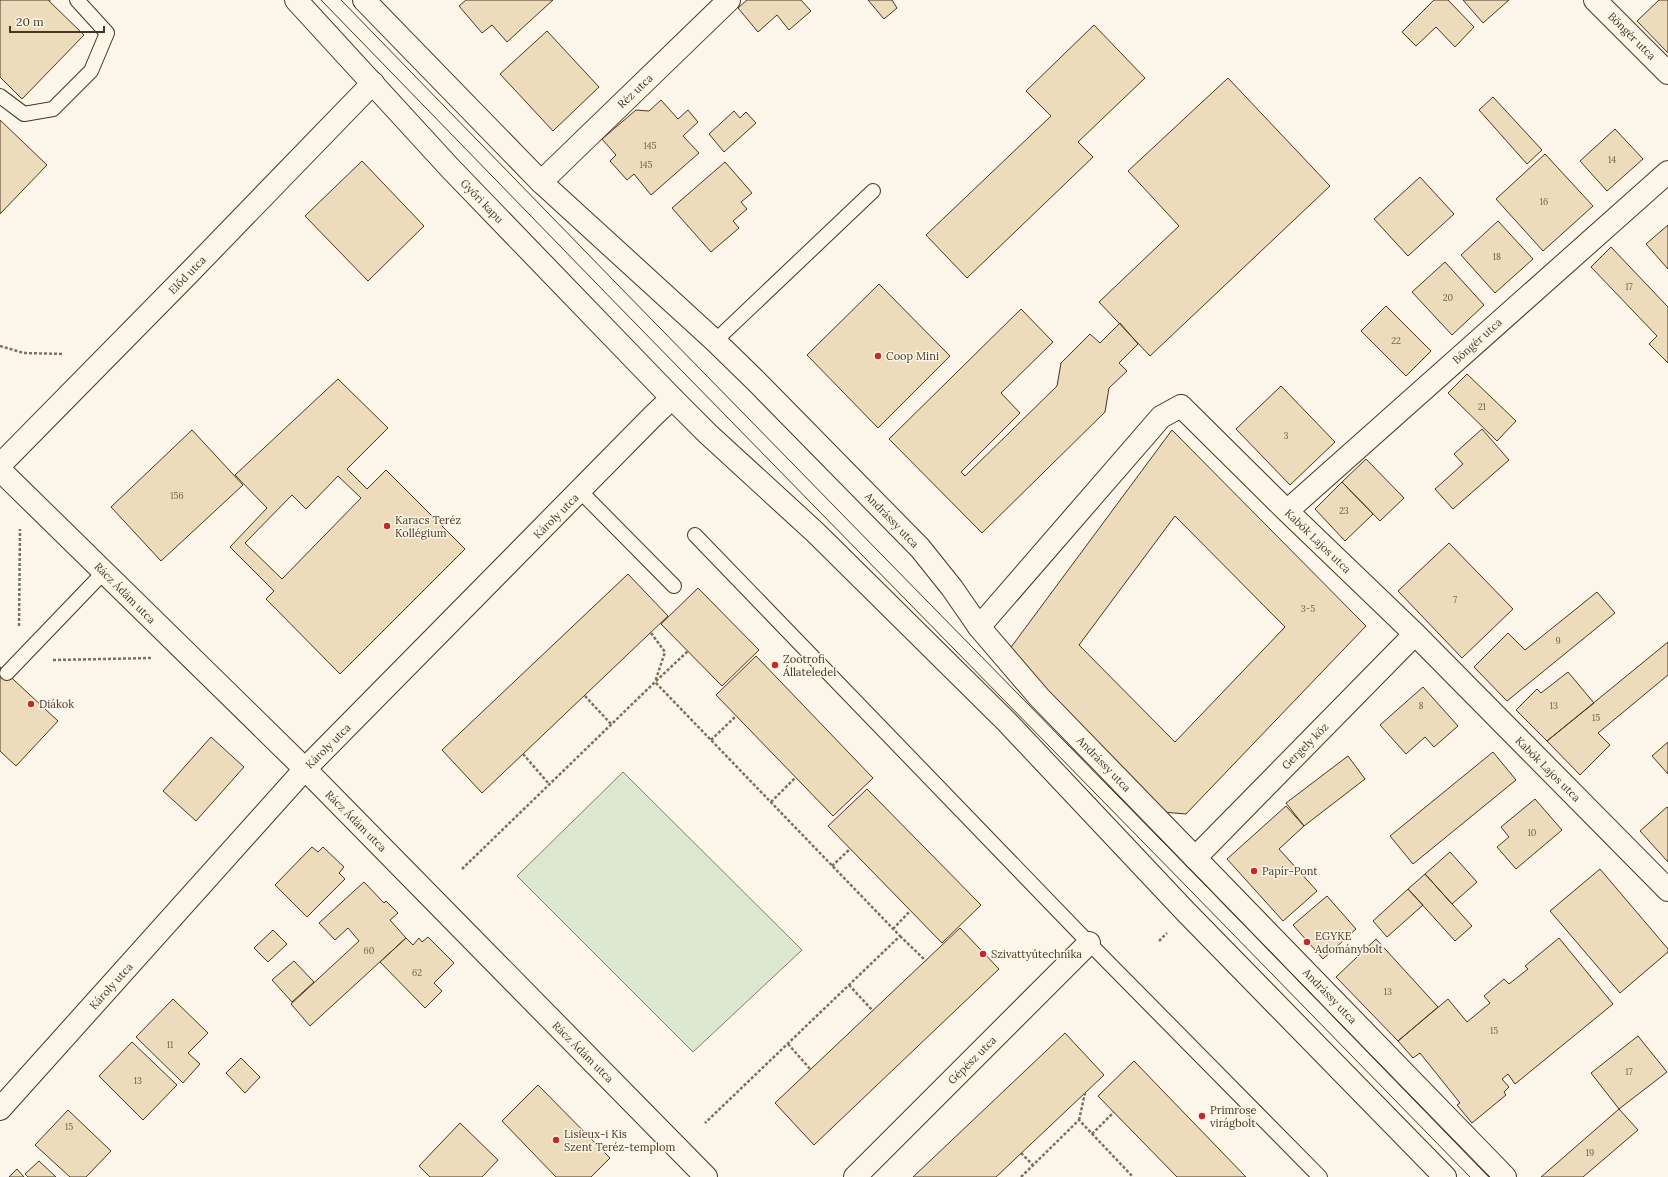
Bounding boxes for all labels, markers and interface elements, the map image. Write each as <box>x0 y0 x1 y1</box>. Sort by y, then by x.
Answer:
scale bar <box>10 8 104 34</box>
street label: Böngér utca <box>1605 9 1659 63</box>
text: 20 m <box>16 14 44 29</box>
street label: Réz utca <box>614 71 656 111</box>
house number: 145 <box>643 140 657 151</box>
house number: 14 <box>1608 154 1616 165</box>
house number: 145 <box>639 159 653 170</box>
street label: Győri kapu <box>458 176 507 226</box>
house number: 16 <box>1540 196 1548 207</box>
house number: 18 <box>1493 251 1501 262</box>
street label: Előd utca <box>165 253 209 297</box>
house number: 17 <box>1625 281 1633 292</box>
house number: 20 <box>1443 292 1454 303</box>
street label: Böngér utca <box>1449 315 1505 367</box>
house number: 22 <box>1391 335 1401 346</box>
place label: Coop Mini <box>886 349 939 363</box>
marker: Coop Mini <box>873 351 883 361</box>
house number: 21 <box>1478 401 1486 412</box>
house number: 3 <box>1283 430 1289 441</box>
street label: Andrássy utca <box>861 489 922 551</box>
house number: 156 <box>170 490 184 501</box>
street label: Károly utca <box>530 490 582 542</box>
house number: 23 <box>1339 505 1349 516</box>
street label: Kabók Lajos utca <box>1282 506 1354 576</box>
place label: Karacs Teréz Kollégium <box>395 513 461 540</box>
marker: Karacs Teréz Kollégium <box>382 521 392 531</box>
street label: Rácz Ádám utca <box>91 559 159 627</box>
house number: 7 <box>1453 594 1457 605</box>
house number: 3-5 <box>1301 603 1315 614</box>
house number: 9 <box>1555 635 1561 646</box>
place label: Zootrofi Állateledel <box>782 652 836 679</box>
marker: Zootrofi Állateledel <box>770 660 780 670</box>
place label: Diákok <box>39 697 74 711</box>
marker: Diákok <box>26 699 36 709</box>
house number: 8 <box>1418 700 1424 711</box>
house number: 13 <box>1550 700 1558 711</box>
house number: 15 <box>1592 712 1600 723</box>
street label: Gergely köz <box>1279 719 1332 772</box>
street label: Károly utca <box>302 720 354 772</box>
street label: Andrássy utca <box>1073 733 1134 795</box>
street label: Kabók Lajos utca <box>1512 733 1584 805</box>
street label: Rácz Ádám utca <box>322 787 390 855</box>
house number: 10 <box>1528 827 1537 838</box>
place label: Papír-Pont <box>1262 864 1318 878</box>
marker: Papír-Pont <box>1249 866 1259 876</box>
place label: EGYKE Adománybolt <box>1314 929 1384 956</box>
marker: EGYKE Adománybolt <box>1302 937 1312 947</box>
house number: 60 <box>364 945 375 956</box>
place label: Szivattyútechnika <box>991 947 1082 961</box>
marker: Szivattyútechnika <box>978 949 988 959</box>
street label: Károly utca <box>86 959 136 1012</box>
street label: Andrássy utca <box>1299 965 1360 1027</box>
house number: 62 <box>412 967 422 978</box>
house number: 13 <box>1384 986 1392 997</box>
street label: Rácz Ádám utca <box>549 1018 617 1086</box>
house number: 15 <box>1490 1025 1498 1036</box>
street label: Gépész utca <box>945 1033 999 1087</box>
house number: 11 <box>167 1039 173 1050</box>
house number: 17 <box>1625 1066 1633 1077</box>
house number: 13 <box>134 1075 142 1086</box>
place label: Primrose virágbolt <box>1210 1103 1257 1130</box>
marker: Primrose virágbolt <box>1197 1111 1207 1121</box>
house number: 15 <box>65 1121 73 1132</box>
place label: Lisieux-i Kis Szent Teréz-templom <box>564 1127 675 1154</box>
marker: Lisieux-i Kis Szent Teréz-templom <box>551 1135 561 1145</box>
house number: 19 <box>1586 1147 1594 1158</box>

